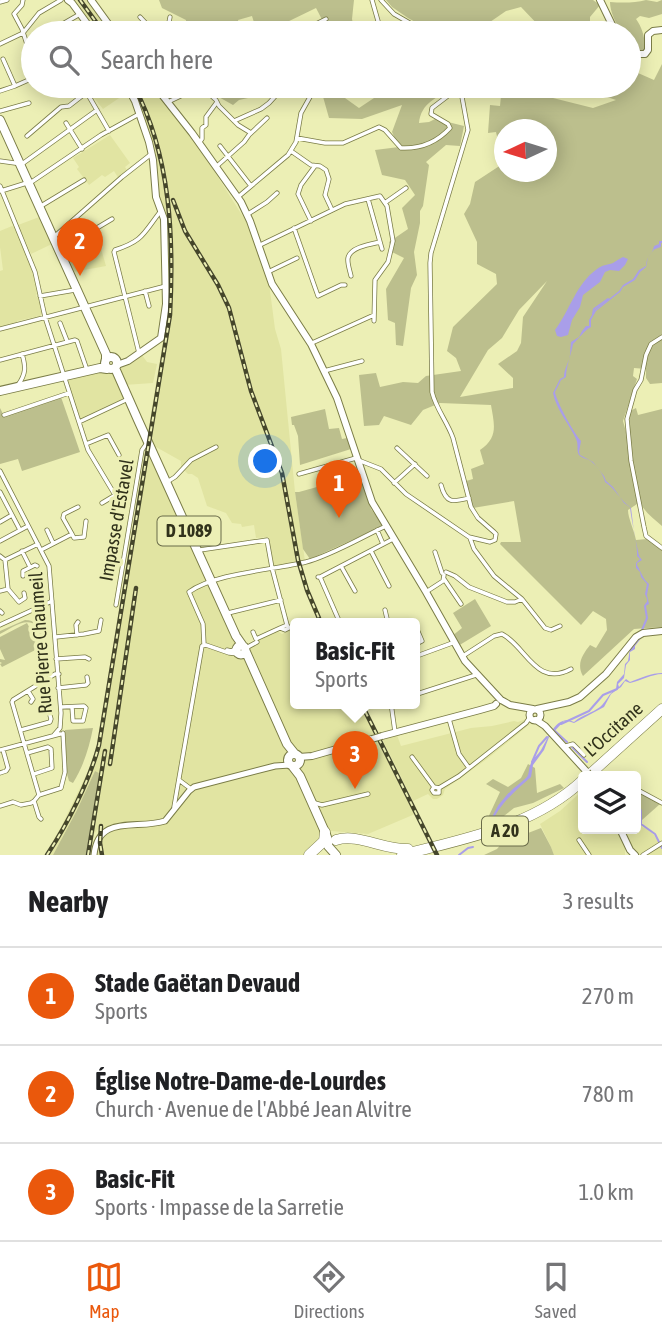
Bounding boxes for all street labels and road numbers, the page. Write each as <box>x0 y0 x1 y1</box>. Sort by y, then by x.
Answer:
street label: Impasse d'Estavel <box>94 457 138 583</box>
road number: D 1089 <box>158 516 220 546</box>
street label: Rue Pierre Chaumeil <box>24 572 56 714</box>
street label: L'Occitane <box>579 697 647 761</box>
road number: A 20 <box>482 816 528 846</box>

